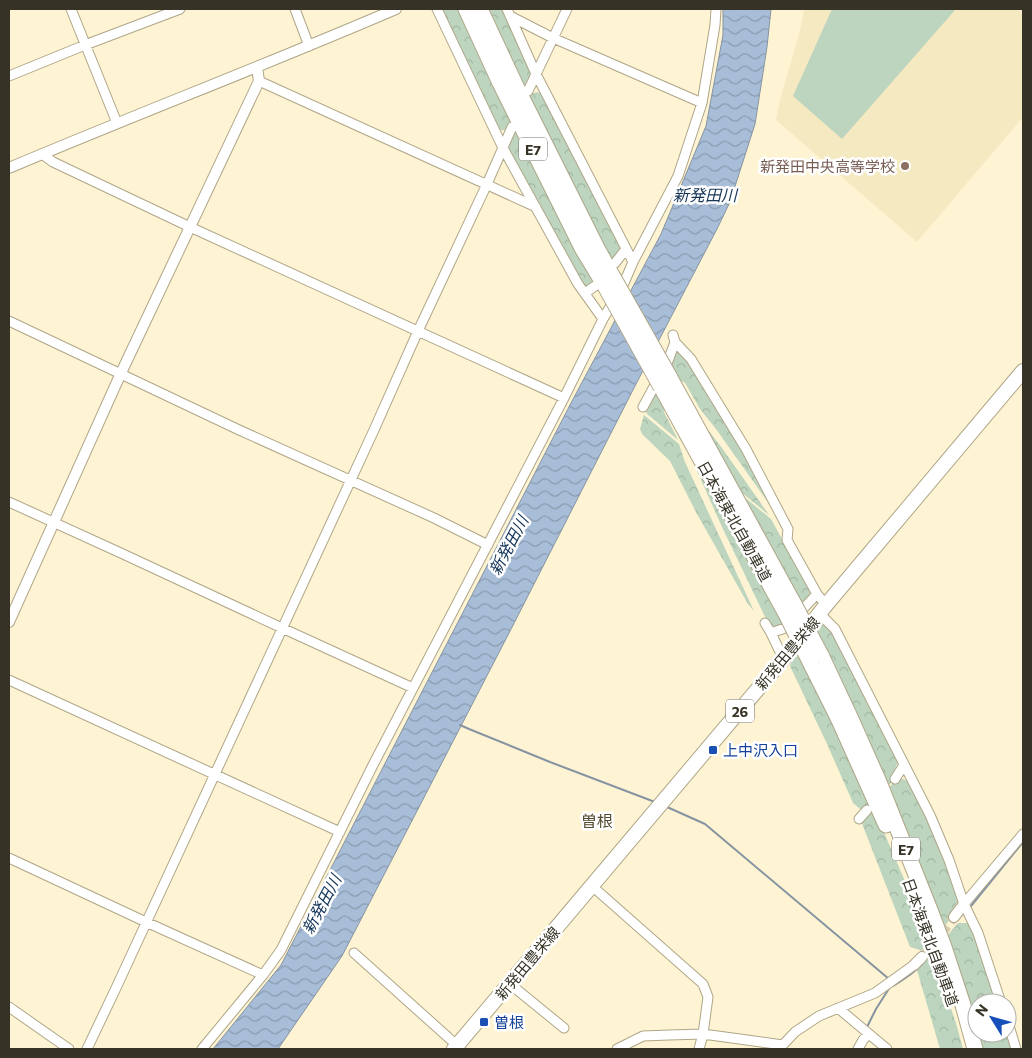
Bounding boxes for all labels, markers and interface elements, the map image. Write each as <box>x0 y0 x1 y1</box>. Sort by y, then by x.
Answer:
road number: E7 <box>519 138 547 160</box>
place label: 新発田中央高等学校 <box>760 157 895 175</box>
marker: 新発田中央高等学校 <box>899 160 911 172</box>
water label: 新発田川 <box>673 185 739 204</box>
street label: 日本海東北自動車道 <box>694 458 776 584</box>
water label: 新発田川 <box>485 511 532 578</box>
street label: 新発田豊栄線 <box>751 613 823 693</box>
road number: 26 <box>726 699 754 722</box>
place label: 上中沢入口 <box>723 741 798 759</box>
marker: 上中沢入口 <box>707 744 719 756</box>
district label: 曽根 <box>581 811 613 830</box>
road number: E7 <box>892 838 920 861</box>
water label: 新発田川 <box>298 870 345 937</box>
street label: 日本海東北自動車道 <box>899 875 963 1009</box>
street label: 新発田豊栄線 <box>491 923 563 1003</box>
north arrow <box>967 993 1017 1043</box>
text: N <box>971 1001 991 1019</box>
place label: 曽根 <box>494 1013 524 1031</box>
marker: 曽根 <box>478 1016 490 1028</box>

